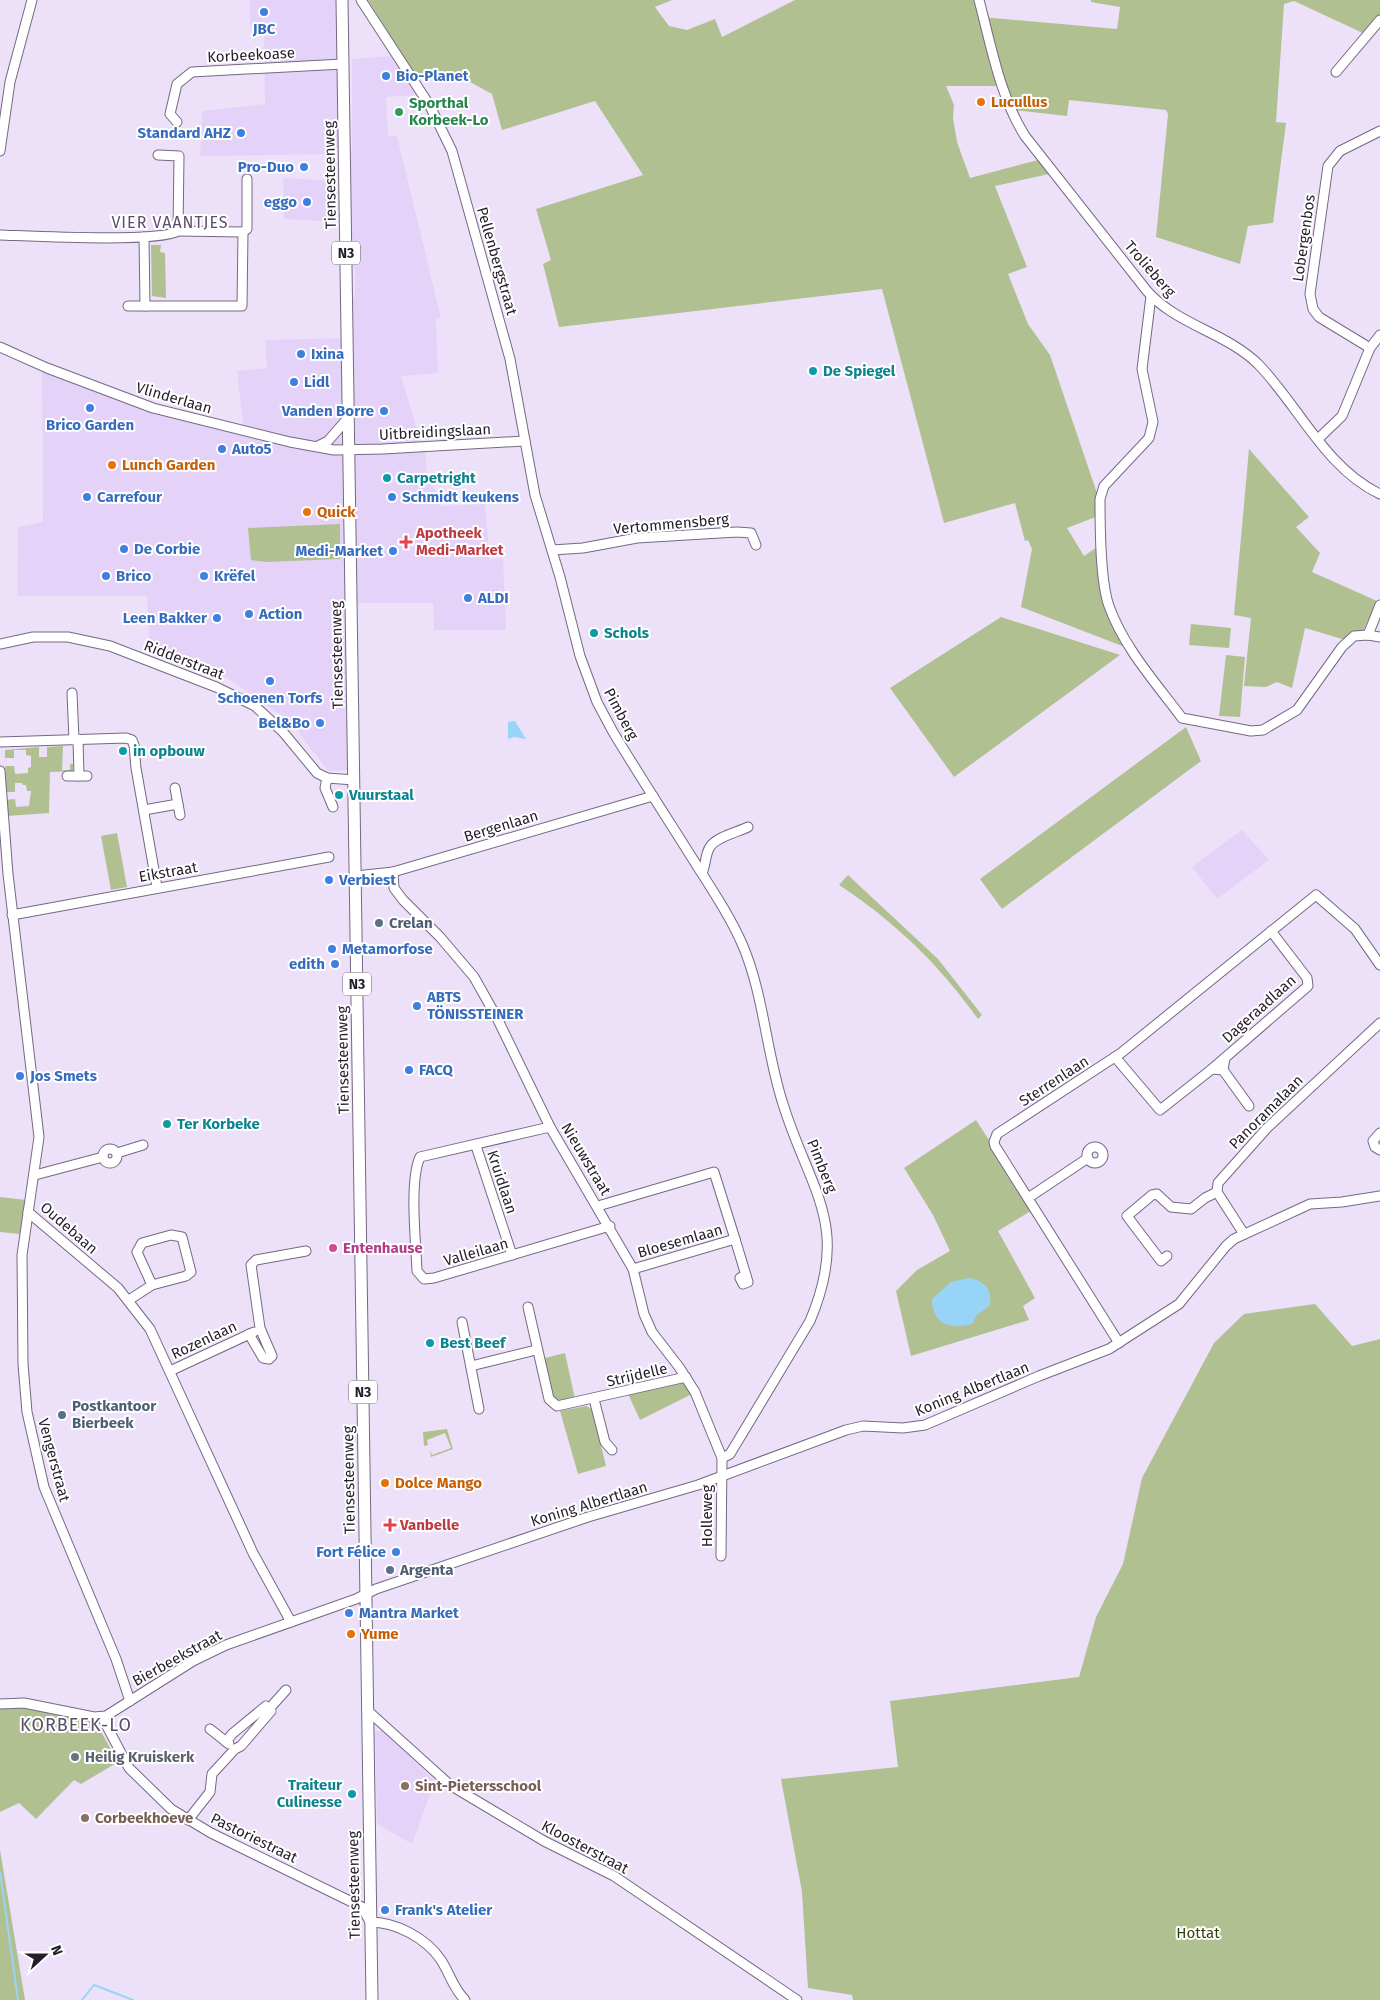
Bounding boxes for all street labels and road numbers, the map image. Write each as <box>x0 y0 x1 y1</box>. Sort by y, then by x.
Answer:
street label: Korbeekoase <box>207 44 295 66</box>
street label: Tiensesteenweg <box>320 121 340 229</box>
street label: Lobergenbos <box>1289 193 1319 283</box>
street label: Pellenbergstraat <box>473 205 521 318</box>
street label: Trolieberg <box>1121 237 1179 301</box>
road number: N3 <box>332 242 360 264</box>
street label: Vlinderlaan <box>134 379 214 417</box>
street label: Uitbreidingslaan <box>378 420 492 444</box>
street label: Vertommensberg <box>612 510 730 538</box>
street label: Tiensesteenweg <box>327 601 347 709</box>
street label: Ridderstraat <box>141 636 227 684</box>
street label: Pimberg <box>600 685 642 743</box>
street label: Bergenlaan <box>462 806 540 846</box>
street label: Eikstraat <box>137 858 199 886</box>
street label: Dageraadlaan <box>1218 971 1300 1047</box>
road number: N3 <box>343 972 371 996</box>
street label: Tiensesteenweg <box>333 1006 353 1114</box>
street label: Sterrenlaan <box>1016 1052 1092 1110</box>
street label: Panoramalaan <box>1225 1071 1307 1153</box>
street label: Nieuwstraat <box>557 1119 615 1199</box>
street label: Pimberg <box>803 1137 841 1196</box>
street label: Kruidlaan <box>483 1148 521 1216</box>
street label: Oudebaan <box>37 1198 101 1258</box>
street label: Bloesemlaan <box>635 1220 725 1262</box>
street label: Valleilaan <box>442 1234 510 1270</box>
street label: Rozenlaan <box>168 1317 240 1363</box>
street label: Koning Albertlaan <box>912 1358 1032 1420</box>
street label: Strijdelle <box>605 1359 669 1391</box>
road number: N3 <box>349 1380 377 1404</box>
street label: Vengerstraat <box>34 1416 74 1504</box>
street label: Tiensesteenweg <box>339 1426 359 1534</box>
street label: Koning Albertlaan <box>528 1478 650 1530</box>
street label: Holleweg <box>698 1485 716 1547</box>
street label: Bierbeekstraat <box>129 1626 225 1690</box>
street label: Pastoriestraat <box>208 1809 301 1867</box>
street label: Kloosterstraat <box>538 1817 632 1878</box>
street label: Tiensesteenweg <box>344 1831 364 1939</box>

